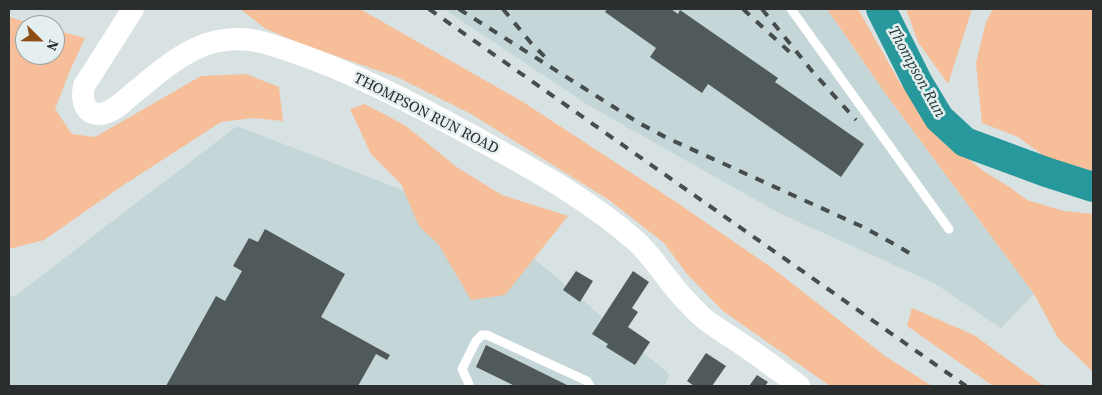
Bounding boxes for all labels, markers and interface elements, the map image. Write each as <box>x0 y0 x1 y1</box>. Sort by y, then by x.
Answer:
north arrow <box>15 15 65 65</box>
water label: Thompson Run <box>883 23 949 121</box>
text: N <box>42 37 64 54</box>
street label: THOMPSON RUN ROAD <box>350 70 502 158</box>

